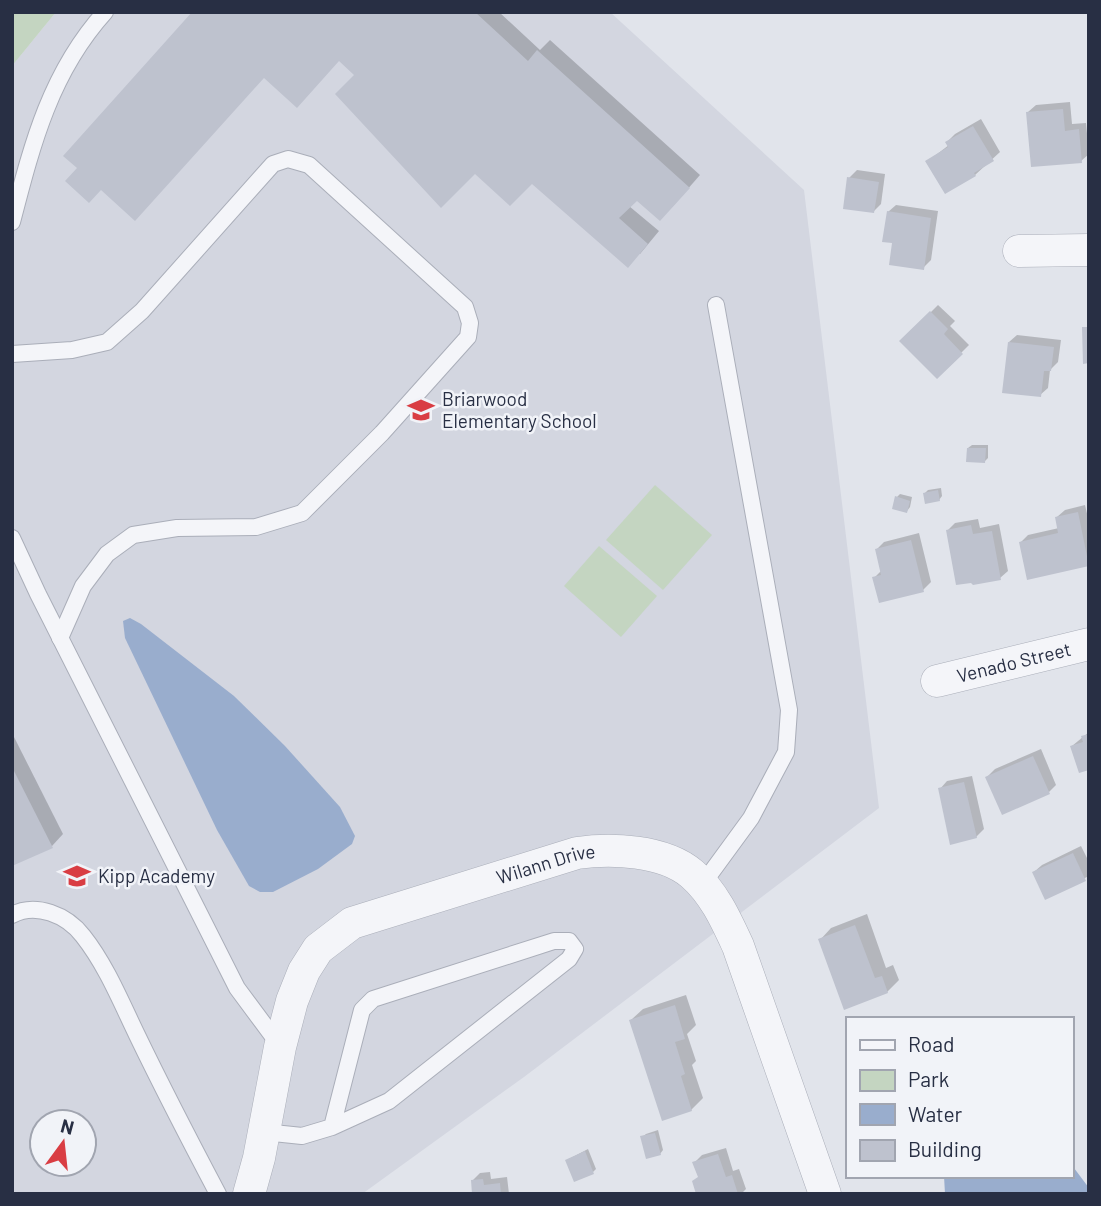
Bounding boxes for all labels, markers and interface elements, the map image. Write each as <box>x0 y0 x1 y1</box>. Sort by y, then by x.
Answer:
place label: Briarwood Elementary School <box>442 387 597 432</box>
school or university icon: Briarwood Elementary School <box>406 395 436 425</box>
street label: Venado Street <box>954 637 1073 687</box>
street label: Wilann Drive <box>493 839 596 888</box>
school or university icon: Kipp Academy <box>62 861 92 891</box>
place label: Kipp Academy <box>98 864 215 887</box>
legend <box>846 1017 1073 1178</box>
text: Road <box>908 1031 954 1056</box>
text: Park <box>908 1066 949 1091</box>
text: Water <box>908 1101 963 1126</box>
north arrow <box>28 1108 98 1178</box>
text: N <box>58 1113 77 1139</box>
text: Building <box>908 1136 982 1161</box>

